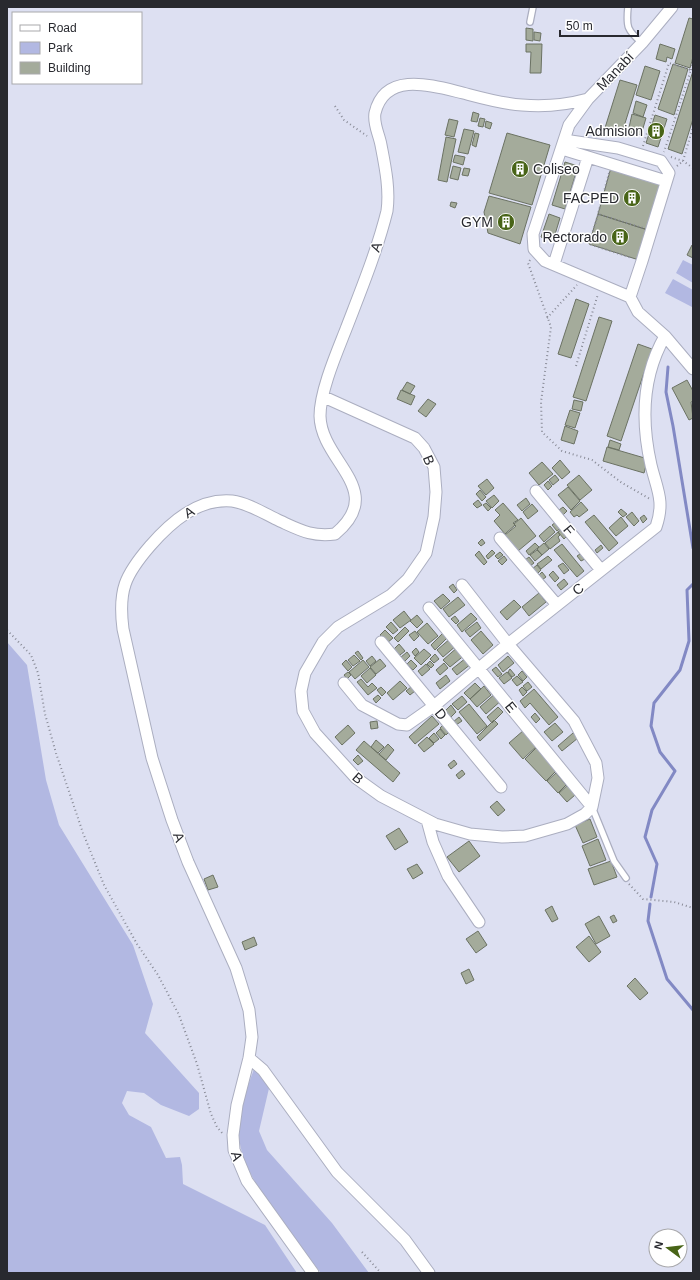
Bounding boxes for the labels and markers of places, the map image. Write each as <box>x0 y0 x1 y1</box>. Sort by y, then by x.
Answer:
building icon: Admision <box>646 121 666 141</box>
place label: Admision <box>585 123 643 139</box>
building icon: Coliseo <box>510 159 530 179</box>
place label: Coliseo <box>533 161 580 177</box>
building icon: FACPED <box>622 188 642 208</box>
place label: FACPED <box>563 190 619 206</box>
building icon: GYM <box>496 212 516 232</box>
place label: GYM <box>461 214 493 230</box>
building icon: Rectorado <box>610 227 630 247</box>
place label: Rectorado <box>542 229 607 245</box>

